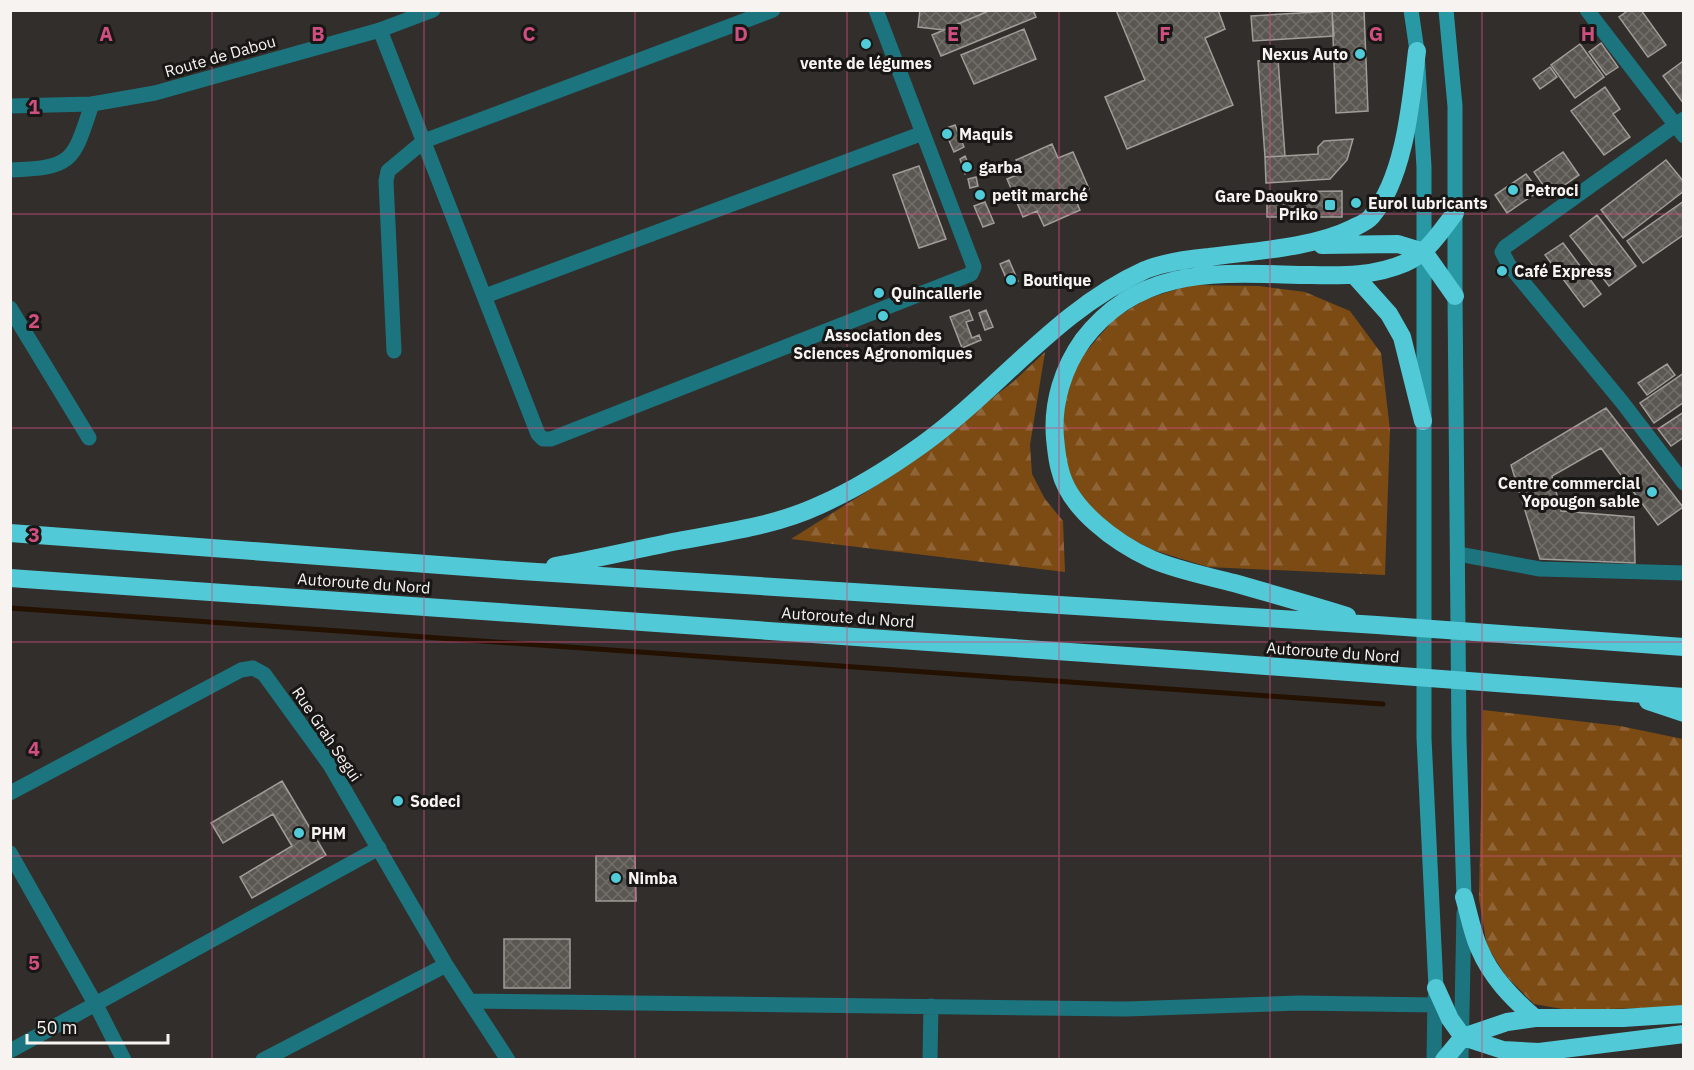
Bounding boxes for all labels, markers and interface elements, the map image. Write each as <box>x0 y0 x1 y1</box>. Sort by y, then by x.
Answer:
text: A <box>99 20 113 47</box>
text: B <box>311 20 325 47</box>
text: C <box>522 20 536 47</box>
text: D <box>734 20 748 47</box>
text: E <box>947 20 959 47</box>
text: F <box>1159 20 1171 47</box>
text: G <box>1369 20 1383 47</box>
text: H <box>1581 20 1595 47</box>
street label: Route de Dabou <box>162 31 278 81</box>
marker: vente de légumes <box>859 37 873 51</box>
place label: Nexus Auto <box>1262 44 1348 64</box>
marker: Nexus Auto <box>1353 47 1367 61</box>
place label: vente de légumes <box>800 53 932 73</box>
text: 1 <box>28 93 40 120</box>
place label: Maquis <box>959 124 1013 144</box>
marker: Maquis <box>940 127 954 141</box>
place label: garba <box>979 157 1022 177</box>
marker: garba <box>960 160 974 174</box>
place label: Petroci <box>1525 180 1579 200</box>
marker: Petroci <box>1506 183 1520 197</box>
place label: petit marché <box>992 185 1088 205</box>
place label: Gare Daoukro Priko <box>1215 186 1318 224</box>
marker: petit marché <box>973 188 987 202</box>
place label: Eurol lubricants <box>1368 193 1488 213</box>
marker: Eurol lubricants <box>1349 196 1363 210</box>
marker: Gare Daoukro Priko <box>1323 198 1337 212</box>
place label: Café Express <box>1514 261 1612 281</box>
marker: Café Express <box>1495 264 1509 278</box>
place label: Boutique <box>1023 270 1091 290</box>
marker: Boutique <box>1004 273 1018 287</box>
place label: Quincallerie <box>891 283 982 303</box>
marker: Quincallerie <box>872 286 886 300</box>
text: 2 <box>28 307 40 334</box>
marker: Association des Sciences Agronomiques <box>876 309 890 323</box>
place label: Association des Sciences Agronomiques <box>793 325 973 363</box>
place label: Centre commercial Yopougon sable <box>1498 473 1640 511</box>
marker: Centre commercial Yopougon sable <box>1645 485 1659 499</box>
text: 3 <box>28 521 40 548</box>
street label: Autoroute du Nord <box>297 568 431 598</box>
street label: Autoroute du Nord <box>781 602 915 632</box>
street label: Autoroute du Nord <box>1266 637 1400 667</box>
street label: Rue Grah Segui <box>288 683 366 785</box>
text: 4 <box>28 735 40 762</box>
place label: Sodeci <box>410 791 461 811</box>
marker: Sodeci <box>391 794 405 808</box>
place label: PHM <box>311 823 346 843</box>
marker: PHM <box>292 826 306 840</box>
place label: Nimba <box>628 868 677 888</box>
marker: Nimba <box>609 871 623 885</box>
text: 5 <box>28 949 40 976</box>
scale bar <box>27 1007 168 1045</box>
text: 50 m <box>36 1016 78 1039</box>

